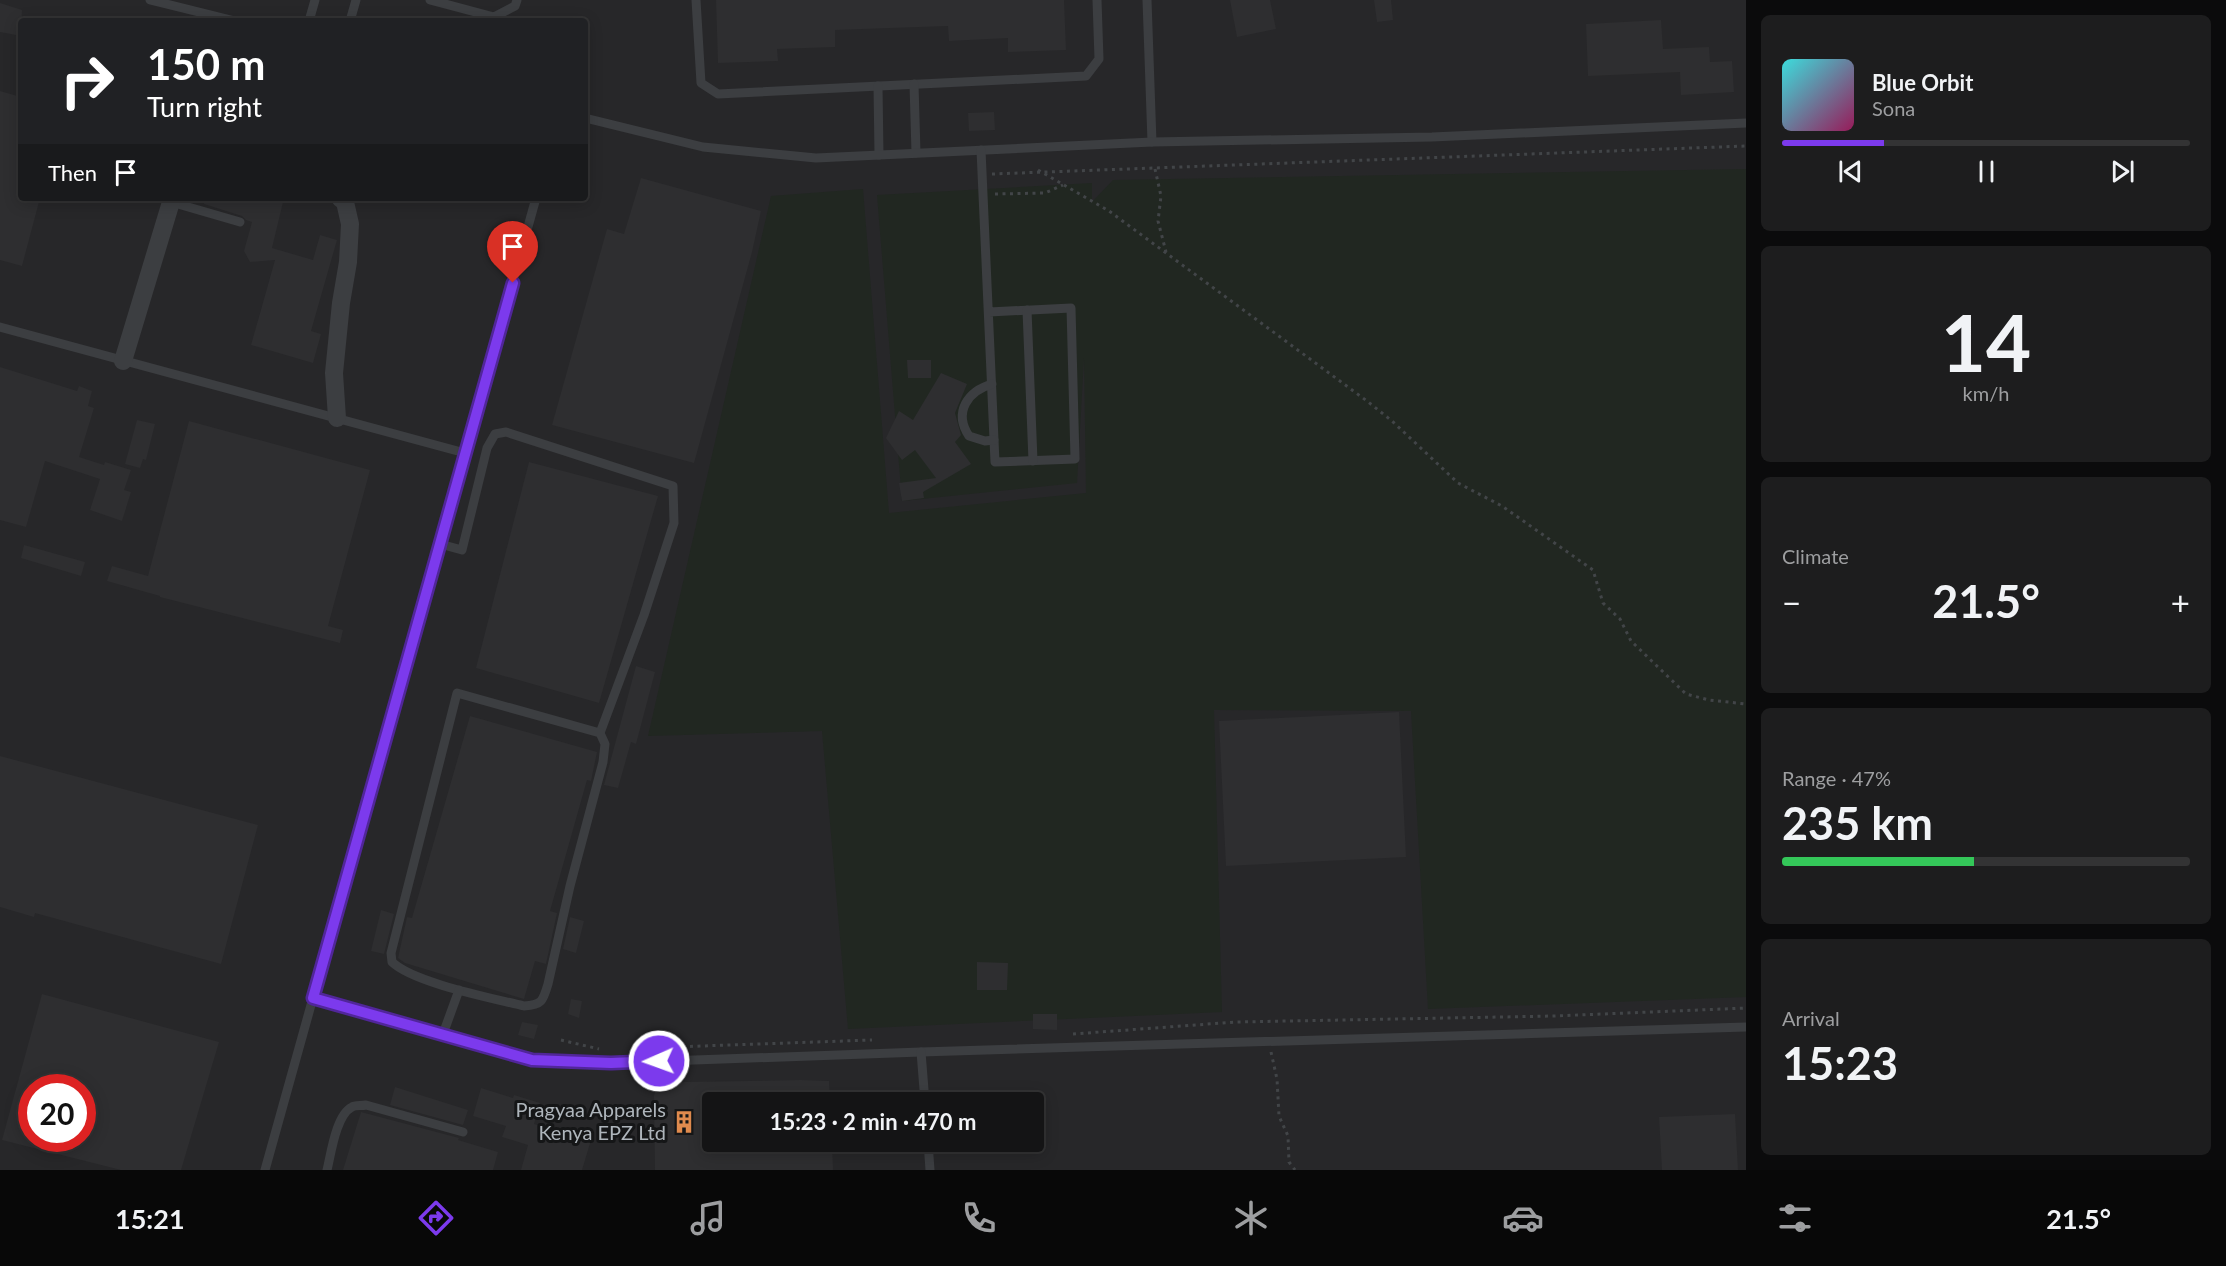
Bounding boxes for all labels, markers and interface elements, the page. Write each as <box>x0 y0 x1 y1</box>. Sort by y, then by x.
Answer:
text: 150 m <box>147 39 265 89</box>
icon: right <box>48 42 126 120</box>
text: Blue Orbit <box>1872 69 1973 96</box>
text: Turn right <box>147 90 262 123</box>
text: Sona <box>1872 96 1915 120</box>
icon: previous <box>1834 155 1867 188</box>
icon: pause <box>1970 155 2003 188</box>
icon: next <box>2106 155 2139 188</box>
icon: arrive <box>109 156 142 189</box>
text: Then <box>48 159 97 186</box>
pin <box>487 221 538 283</box>
icon: arrive <box>496 230 529 263</box>
text: 14 <box>1941 295 2031 389</box>
text: km/h <box>1963 381 2009 405</box>
text: Climate <box>1782 544 1849 568</box>
text: 21.5° <box>1932 574 2040 628</box>
text: − <box>1782 582 1801 622</box>
text: + <box>2171 582 2190 622</box>
text: Range · 47% <box>1782 766 1891 790</box>
text: 235 km <box>1782 796 1933 850</box>
text: Arrival <box>1782 1006 1840 1030</box>
position arrow <box>627 1029 691 1093</box>
text: 15:23 <box>1782 1036 1898 1090</box>
speed limit sign: 20 <box>18 1074 96 1152</box>
place label: Pragyaa Apparels Kenya EPZ Ltd <box>516 1097 666 1144</box>
text: 15:23 · 2 min · 470 m <box>770 1108 976 1135</box>
building icon: Pragyaa Apparels Kenya EPZ Ltd <box>671 1109 697 1135</box>
icon: directions <box>415 1197 457 1239</box>
icon: music <box>687 1197 729 1239</box>
icon: phone <box>958 1197 1000 1239</box>
icon: climate <box>1230 1197 1272 1239</box>
icon: car <box>1502 1197 1544 1239</box>
icon: filters <box>1774 1197 1816 1239</box>
text: 15:21 <box>115 1202 185 1235</box>
text: 21.5° <box>2046 1202 2111 1235</box>

